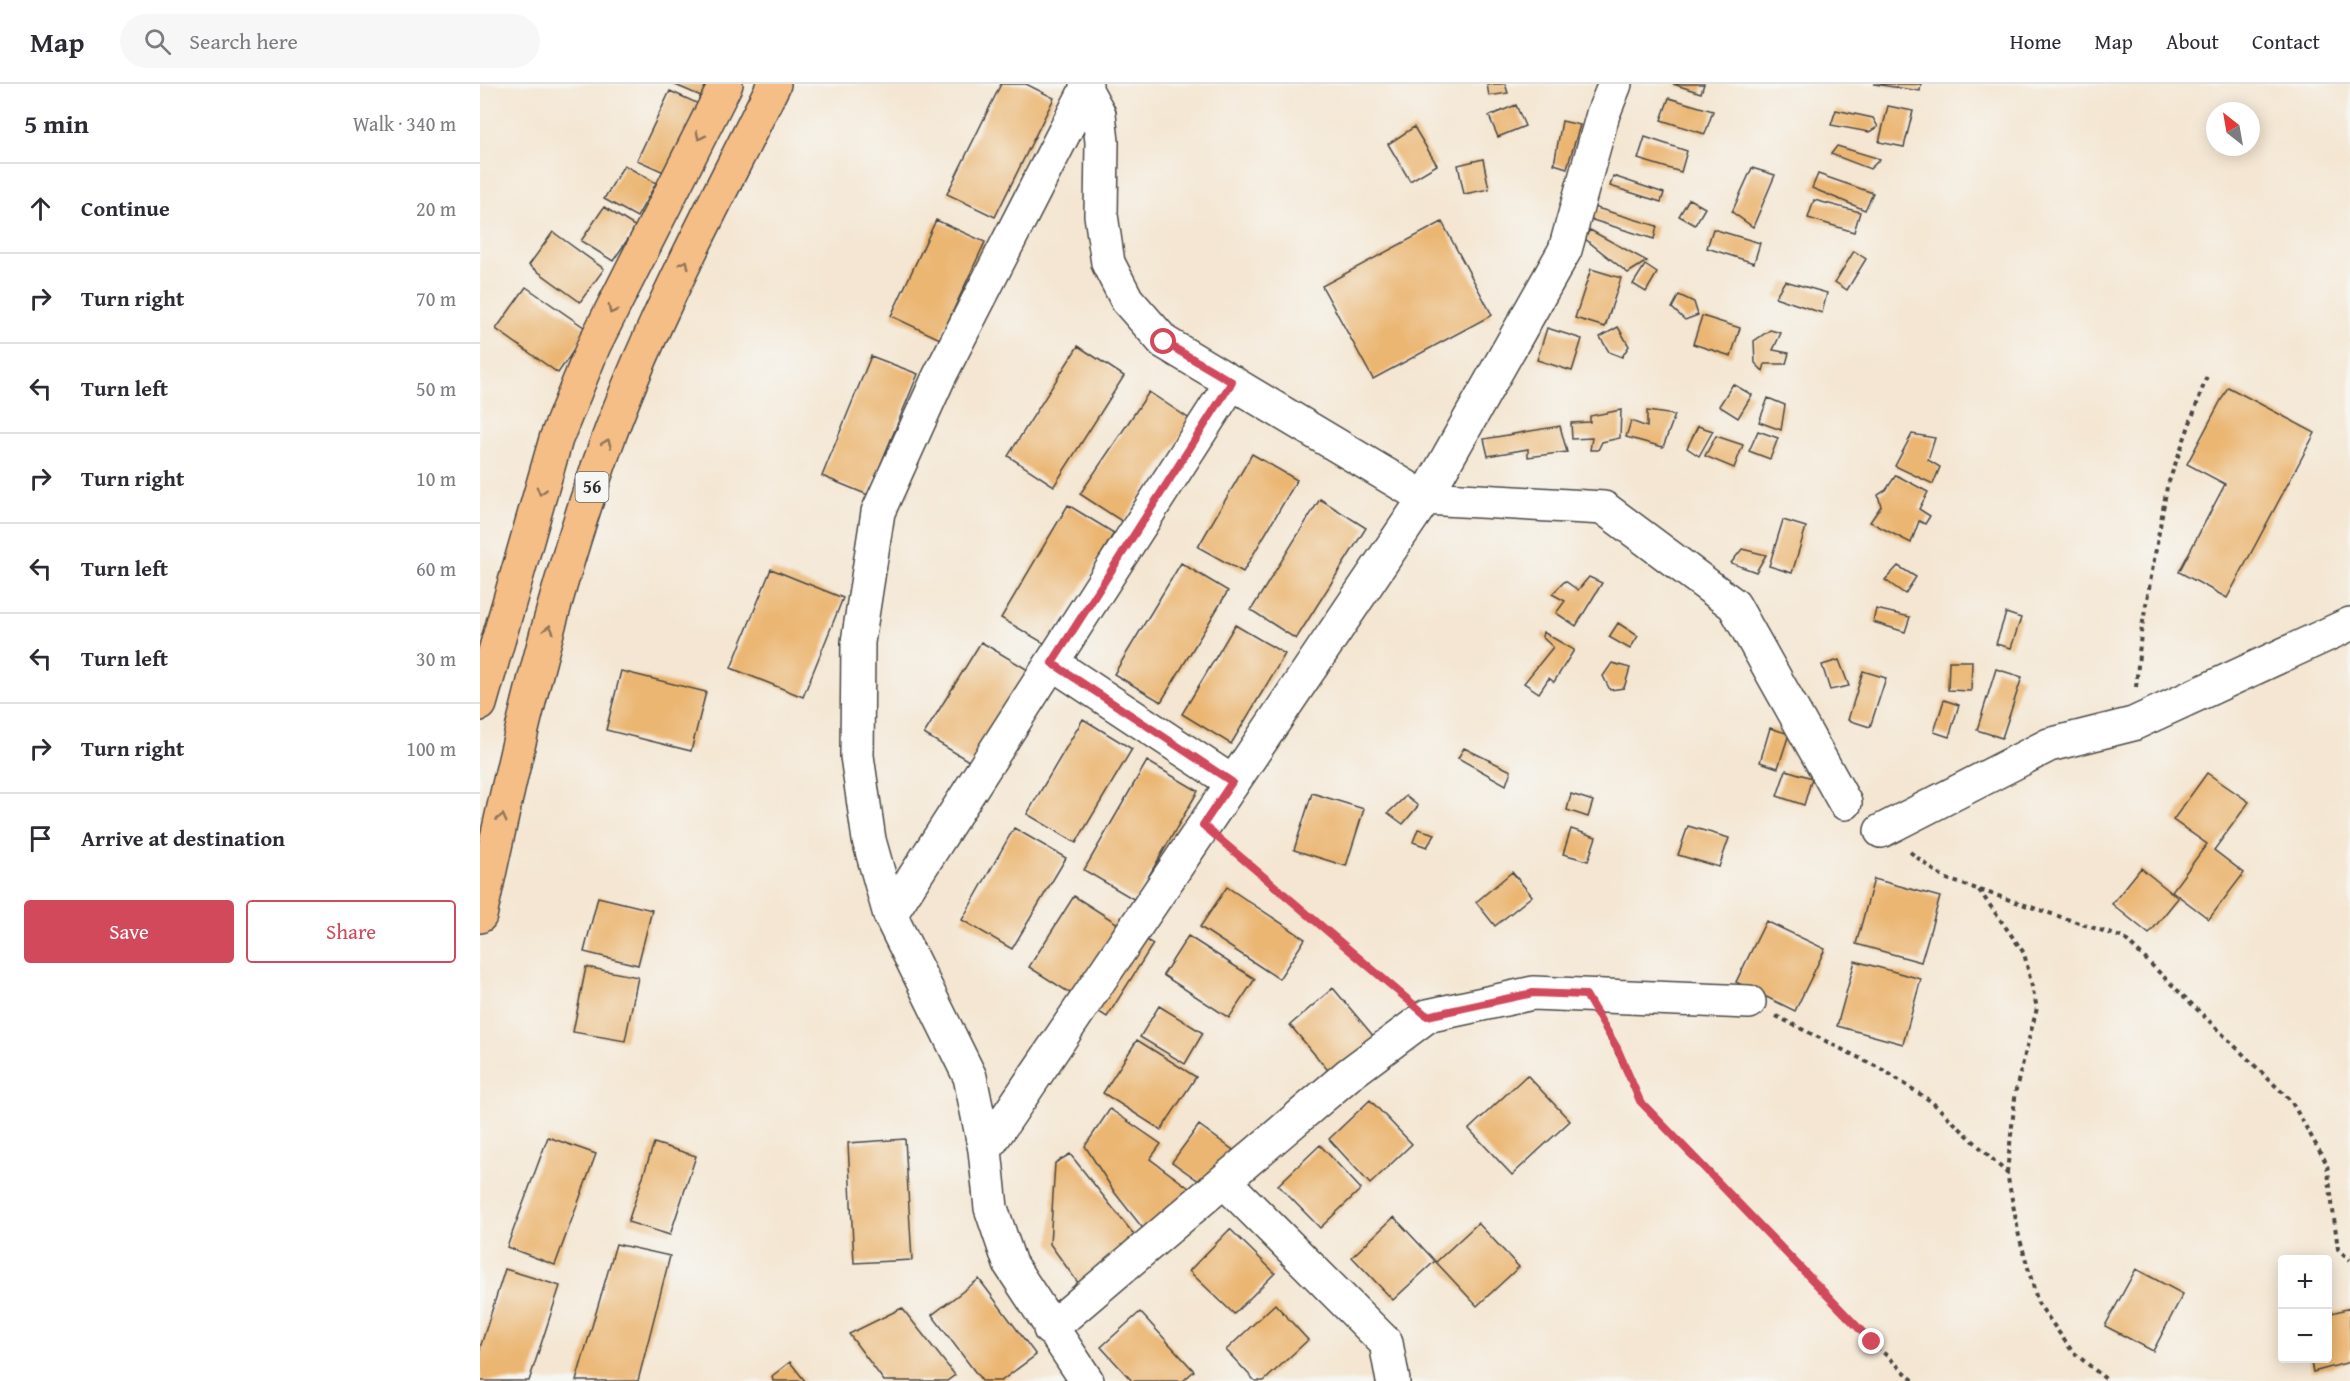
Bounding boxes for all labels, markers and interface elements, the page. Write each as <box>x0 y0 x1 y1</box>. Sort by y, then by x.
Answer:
search box <box>120 14 540 68</box>
text: Map <box>30 21 84 62</box>
icon: search <box>141 25 174 58</box>
text: Search here <box>189 25 298 57</box>
text: Home <box>2010 26 2061 57</box>
text: Map <box>2094 26 2133 57</box>
text: About <box>2166 26 2219 57</box>
text: Contact <box>2252 26 2320 57</box>
north arrow <box>2206 102 2260 156</box>
text: 5 min <box>24 104 89 143</box>
text: Walk · 340 m <box>353 109 456 138</box>
one-way arrow <box>696 130 707 141</box>
icon: ahead <box>24 192 57 225</box>
text: Continue <box>81 192 170 224</box>
text: 20 m <box>416 194 456 223</box>
one-way arrow <box>678 260 690 271</box>
icon: right <box>24 282 57 315</box>
text: Turn right <box>81 282 184 314</box>
text: 70 m <box>416 284 456 313</box>
one-way arrow <box>608 304 619 314</box>
route start <box>1150 328 1176 354</box>
icon: left <box>24 372 57 405</box>
text: Turn left <box>81 372 168 404</box>
text: 50 m <box>416 374 456 403</box>
one-way arrow <box>599 438 612 448</box>
icon: right <box>24 462 57 495</box>
text: Turn right <box>81 462 184 494</box>
text: 10 m <box>416 464 456 493</box>
road number: 56 <box>576 472 608 502</box>
one-way arrow <box>536 485 548 496</box>
icon: left <box>24 552 57 585</box>
text: Turn left <box>81 552 168 584</box>
text: 60 m <box>416 554 456 583</box>
one-way arrow <box>541 624 554 634</box>
icon: left <box>24 642 57 675</box>
text: Turn left <box>81 642 168 674</box>
text: 30 m <box>416 644 456 673</box>
icon: right <box>24 732 57 765</box>
text: Turn right <box>81 732 184 764</box>
text: 100 m <box>406 734 456 763</box>
one-way arrow <box>495 813 508 823</box>
icon: arrive <box>24 822 57 855</box>
text: Arrive at destination <box>81 822 285 854</box>
button: Save <box>24 900 234 963</box>
button: Share <box>246 900 456 963</box>
map controls <box>2278 1255 2332 1363</box>
button: + <box>2278 1255 2332 1309</box>
button: − <box>2278 1309 2332 1363</box>
route end <box>1858 1328 1884 1354</box>

